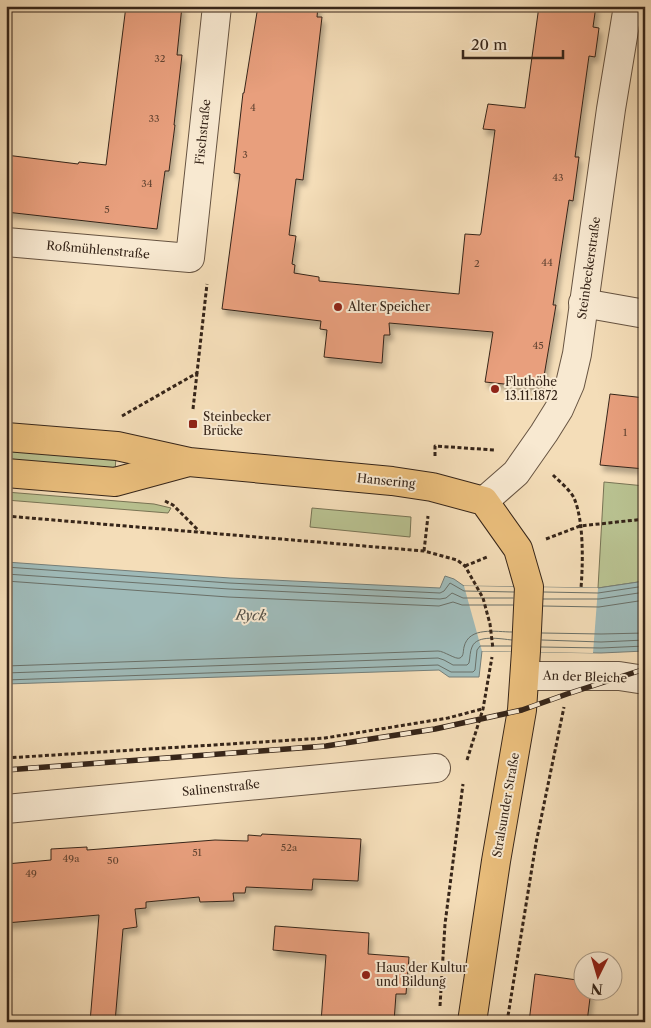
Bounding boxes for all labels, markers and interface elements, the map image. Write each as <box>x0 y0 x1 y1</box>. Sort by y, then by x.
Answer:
scale bar <box>463 28 564 60</box>
text: 20 m <box>471 35 507 54</box>
house number: 32 <box>154 52 166 65</box>
street label: Fischstraße <box>192 98 213 166</box>
house number: 4 <box>250 101 256 114</box>
house number: 33 <box>148 112 160 125</box>
house number: 3 <box>242 148 248 161</box>
house number: 43 <box>552 171 564 184</box>
house number: 34 <box>141 177 153 190</box>
house number: 5 <box>104 203 110 216</box>
street label: Steinbeckerstraße <box>574 215 603 320</box>
street label: Roßmühlenstraße <box>46 238 151 262</box>
house number: 44 <box>541 256 553 269</box>
house number: 2 <box>474 257 480 270</box>
place label: Alter Speicher <box>347 299 430 314</box>
marker: Alter Speicher <box>332 301 344 313</box>
house number: 45 <box>532 339 544 352</box>
place label: Fluthöhe 13.11.1872 <box>505 374 558 403</box>
marker: Fluthöhe 13.11.1872 <box>489 383 501 395</box>
place label: Steinbecker Brücke <box>203 409 271 438</box>
marker: Steinbecker Brücke <box>187 418 199 430</box>
house number: 1 <box>623 426 628 439</box>
street label: Hansering <box>356 470 417 491</box>
water label: Ryck <box>235 606 267 624</box>
street label: An der Bleiche <box>542 667 628 685</box>
street label: Stralsunder Straße <box>489 751 522 859</box>
street label: Salinenstraße <box>181 776 261 799</box>
house number: 52a <box>281 841 298 854</box>
house number: 51 <box>192 846 203 859</box>
house number: 49a <box>63 852 80 865</box>
house number: 50 <box>107 854 119 867</box>
house number: 49 <box>25 867 37 880</box>
north arrow <box>574 950 624 1000</box>
place label: Haus der Kultur und Bildung <box>376 960 467 989</box>
marker: Haus der Kultur und Bildung <box>360 969 372 981</box>
text: N <box>590 979 604 998</box>

